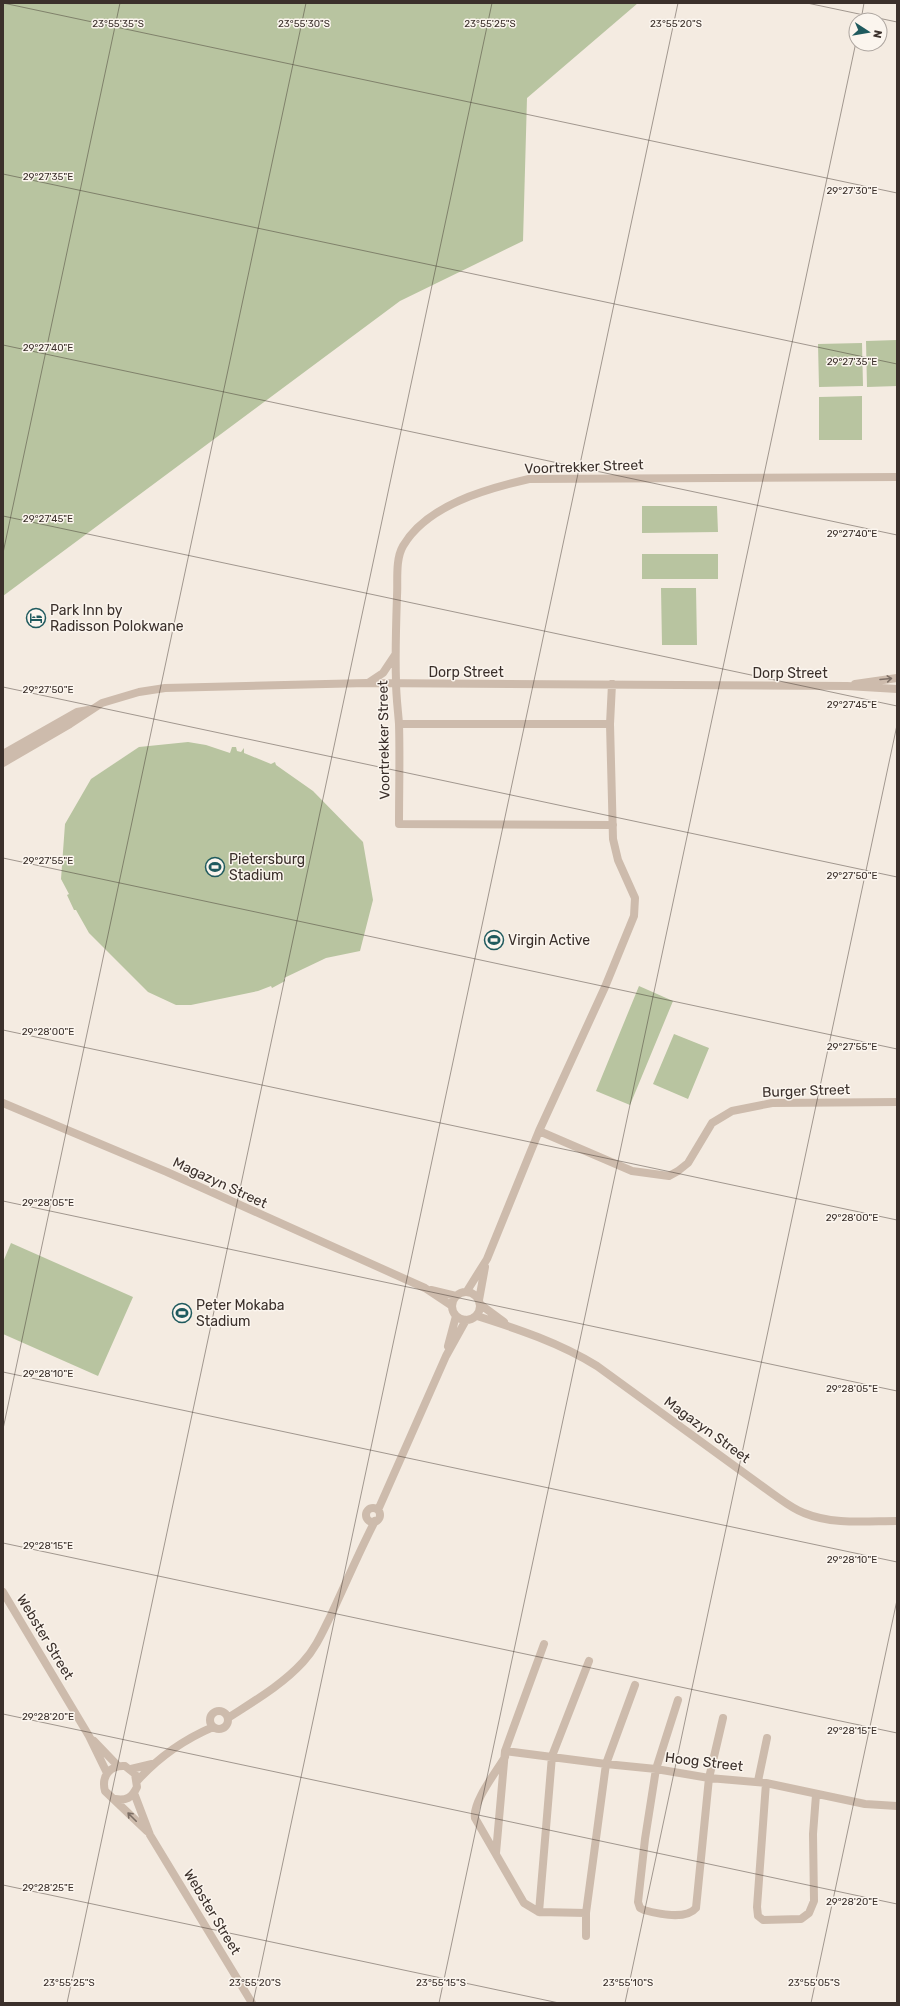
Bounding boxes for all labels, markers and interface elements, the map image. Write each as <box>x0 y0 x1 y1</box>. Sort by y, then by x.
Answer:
north arrow <box>848 12 888 52</box>
text: 23°55'35"S <box>92 18 144 30</box>
text: 23°55'30"S <box>278 18 330 30</box>
text: 23°55'25"S <box>464 18 516 30</box>
text: 23°55'20"S <box>650 18 702 30</box>
text: N <box>870 29 884 39</box>
text: 29°27'35"E <box>23 171 73 183</box>
text: 29°27'30"E <box>826 185 878 197</box>
text: 29°27'40"E <box>23 342 73 354</box>
text: 29°27'35"E <box>827 356 877 368</box>
street label: Voortrekker Street <box>524 456 644 478</box>
text: 29°27'45"E <box>23 513 73 525</box>
text: 29°27'40"E <box>827 528 877 540</box>
place label: Park Inn by Radisson Polokwane <box>50 602 184 635</box>
hotel icon: Park Inn by Radisson Polokwane <box>25 607 47 629</box>
street label: Dorp Street <box>428 664 504 681</box>
street label: Dorp Street <box>752 665 828 682</box>
one-way arrow <box>879 675 892 682</box>
street label: Voortrekker Street <box>374 680 394 800</box>
text: 29°27'50"E <box>23 684 73 696</box>
text: 29°27'45"E <box>827 699 877 711</box>
place label: Pietersburg Stadium <box>229 851 305 884</box>
text: 29°27'55"E <box>23 855 73 867</box>
sports icon: Pietersburg Stadium <box>204 856 226 878</box>
text: 29°27'50"E <box>827 870 877 882</box>
sports icon: Virgin Active <box>483 929 505 951</box>
place label: Virgin Active <box>508 932 590 949</box>
text: 29°28'00"E <box>22 1026 74 1038</box>
text: 29°27'55"E <box>827 1041 877 1053</box>
street label: Burger Street <box>762 1081 851 1101</box>
street label: Magazyn Street <box>170 1154 270 1213</box>
text: 29°28'05"E <box>22 1197 74 1209</box>
text: 29°28'00"E <box>826 1212 878 1224</box>
place label: Peter Mokaba Stadium <box>196 1297 284 1330</box>
sports icon: Peter Mokaba Stadium <box>171 1302 193 1324</box>
text: 29°28'10"E <box>23 1368 73 1380</box>
text: 29°28'05"E <box>826 1383 878 1395</box>
street label: Magazyn Street <box>661 1393 754 1467</box>
text: 29°28'15"E <box>23 1540 73 1552</box>
text: 29°28'10"E <box>827 1554 877 1566</box>
street label: Webster Street <box>13 1591 77 1683</box>
text: 29°28'20"E <box>22 1711 74 1723</box>
text: 29°28'15"E <box>827 1725 877 1737</box>
street label: Hoog Street <box>664 1749 744 1775</box>
one-way arrow <box>127 1812 137 1822</box>
street label: Webster Street <box>180 1866 244 1958</box>
text: 29°28'25"E <box>22 1882 74 1894</box>
text: 29°28'20"E <box>826 1896 878 1908</box>
text: 23°55'25"S <box>43 1977 95 1989</box>
text: 23°55'20"S <box>229 1977 281 1989</box>
text: 23°55'15"S <box>416 1977 466 1989</box>
text: 23°55'10"S <box>603 1977 653 1989</box>
text: 23°55'05"S <box>788 1977 840 1989</box>

